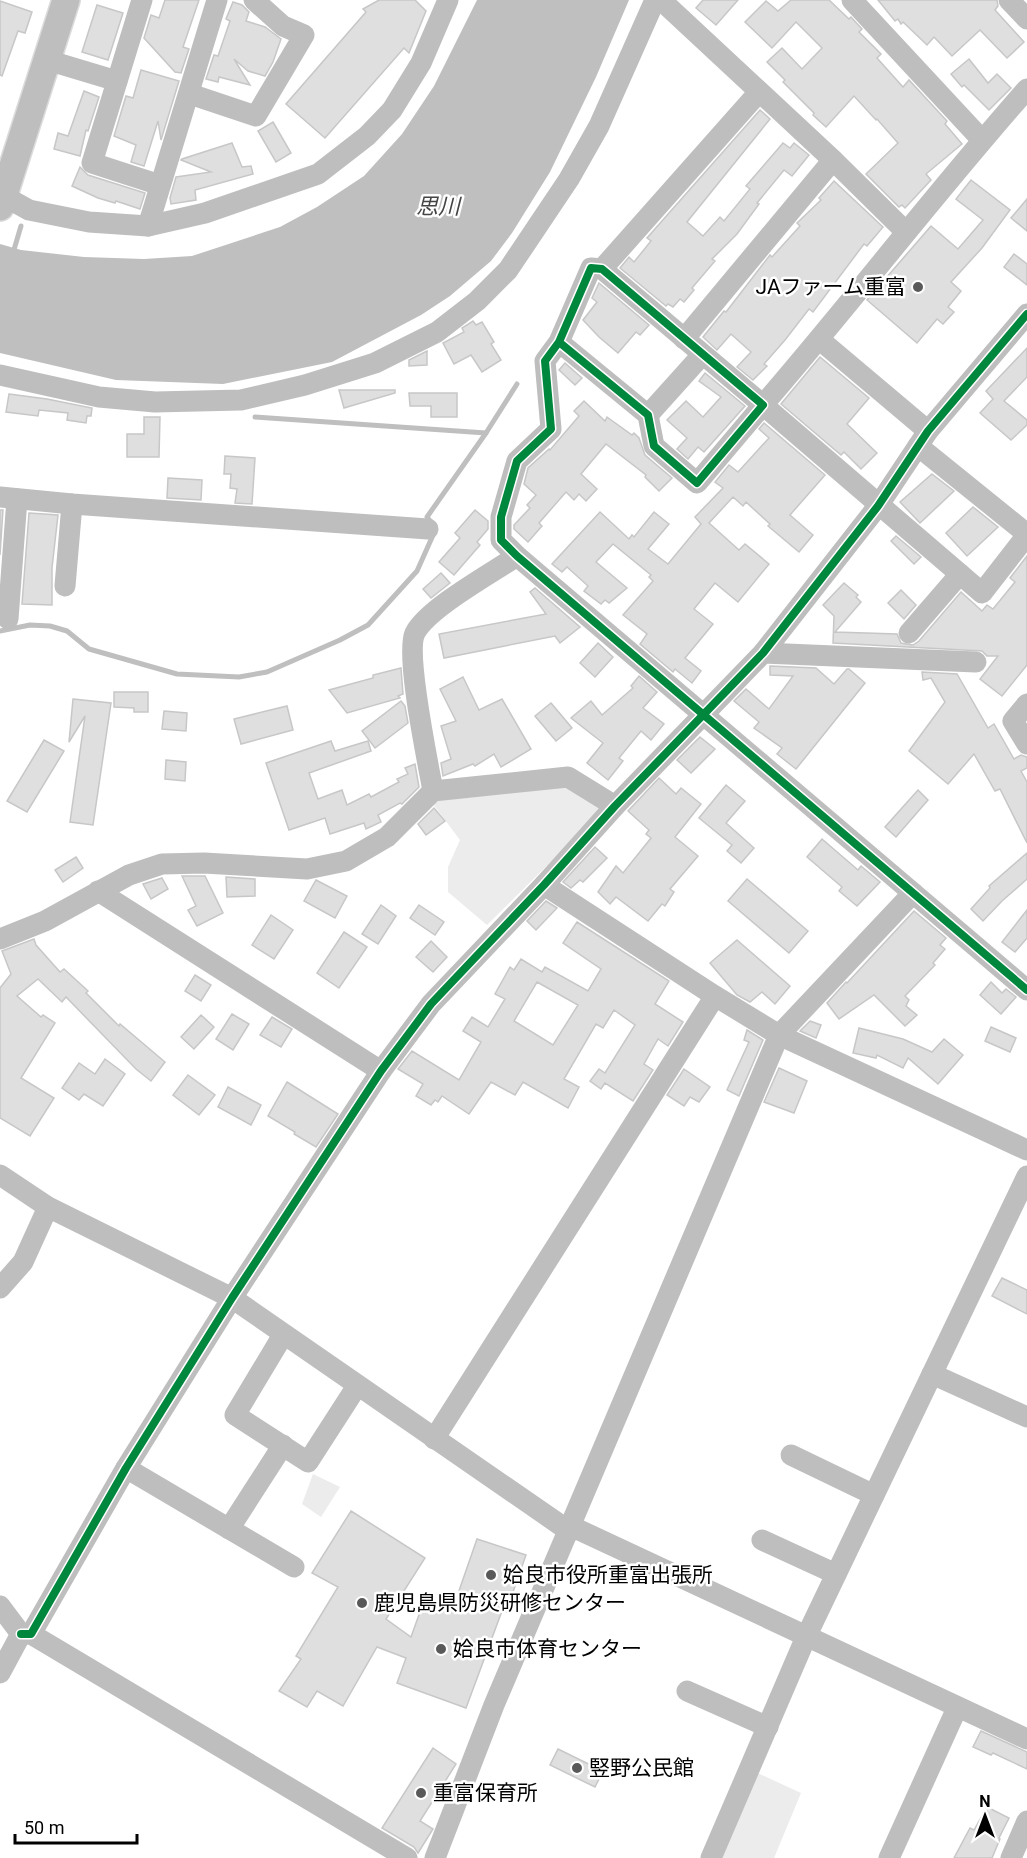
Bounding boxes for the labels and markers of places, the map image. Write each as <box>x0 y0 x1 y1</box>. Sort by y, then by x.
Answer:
place label: JAファーム重富 <box>756 275 906 299</box>
marker: JAファーム重富 <box>911 280 925 294</box>
place label: 姶良市役所重富出張所 <box>503 1563 713 1587</box>
marker: 姶良市役所重富出張所 <box>484 1568 498 1582</box>
place label: 鹿児島県防災研修センター <box>374 1591 626 1615</box>
marker: 鹿児島県防災研修センター <box>355 1596 369 1610</box>
place label: 姶良市体育センター <box>453 1637 642 1661</box>
marker: 姶良市体育センター <box>434 1642 448 1656</box>
place label: 竪野公民館 <box>589 1756 694 1780</box>
marker: 竪野公民館 <box>570 1761 584 1775</box>
place label: 重富保育所 <box>433 1781 538 1805</box>
marker: 重富保育所 <box>414 1786 428 1800</box>

